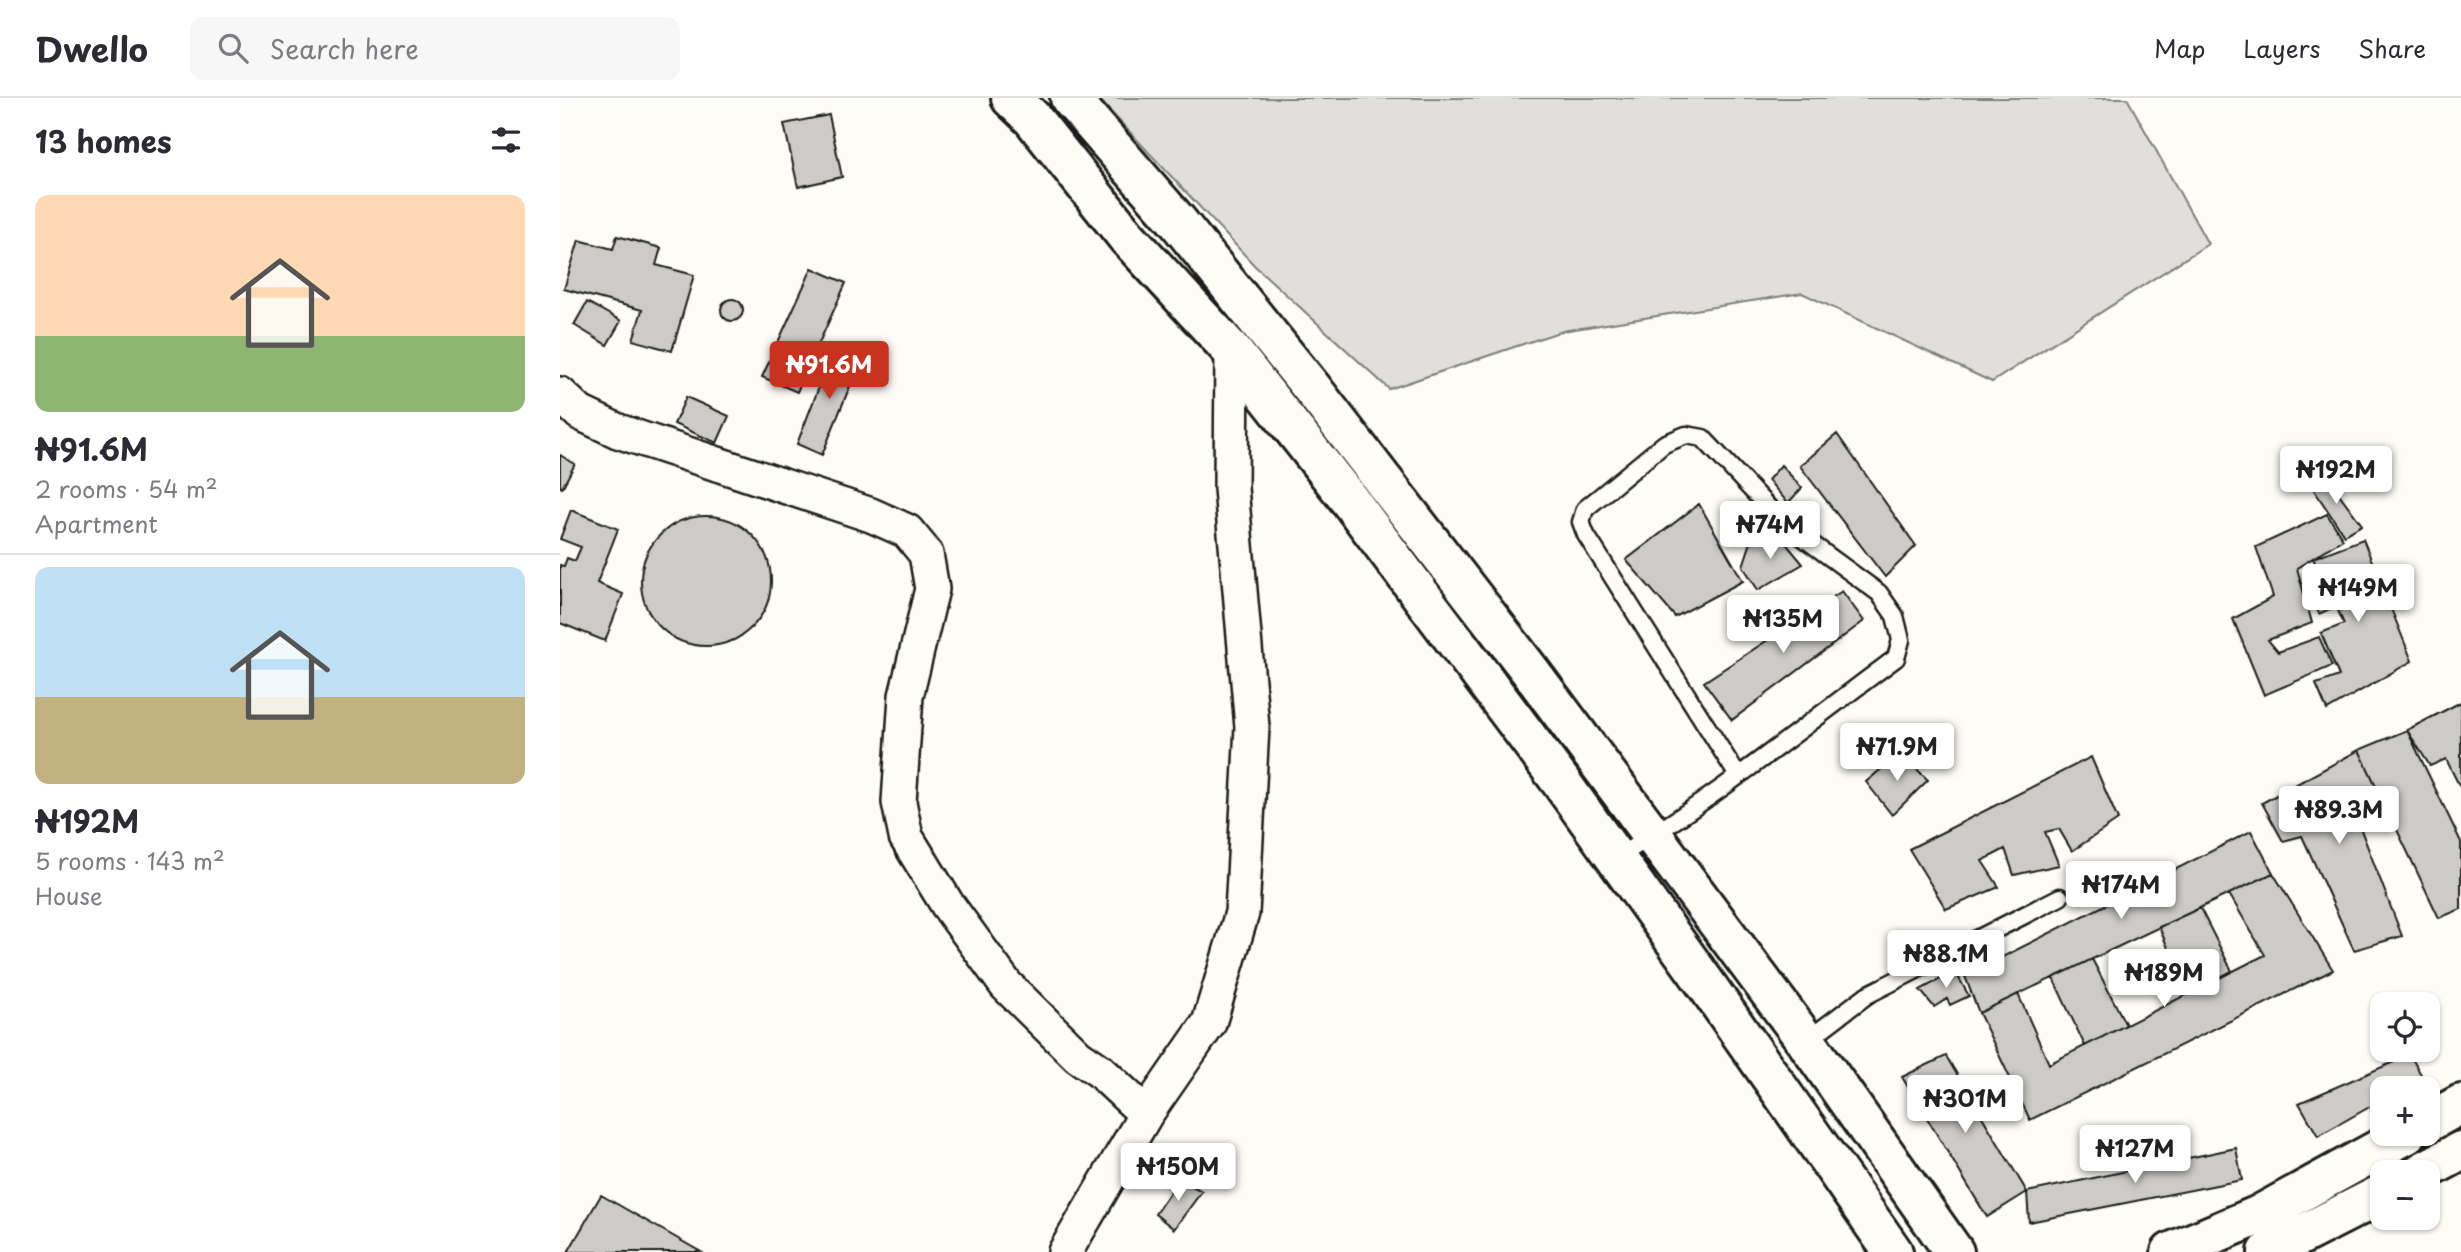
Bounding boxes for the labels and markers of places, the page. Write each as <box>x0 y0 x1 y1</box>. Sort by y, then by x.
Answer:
pin: ₦91.6M <box>772 342 886 401</box>
pin: ₦192M <box>2287 446 2385 506</box>
pin: ₦74M <box>1729 502 1811 561</box>
pin: ₦149M <box>2309 564 2407 624</box>
pin: ₦135M <box>1734 596 1832 655</box>
pin: ₦71.9M <box>1840 724 1954 783</box>
pin: ₦89.3M <box>2282 786 2396 846</box>
pin: ₦174M <box>2072 862 2170 921</box>
pin: ₦88.1M <box>1889 930 2003 990</box>
pin: ₦189M <box>2115 950 2213 1009</box>
pin: ₦301M <box>1916 1076 2014 1135</box>
pin: ₦127M <box>2086 1126 2184 1185</box>
pin: ₦150M <box>1129 1144 1227 1203</box>

